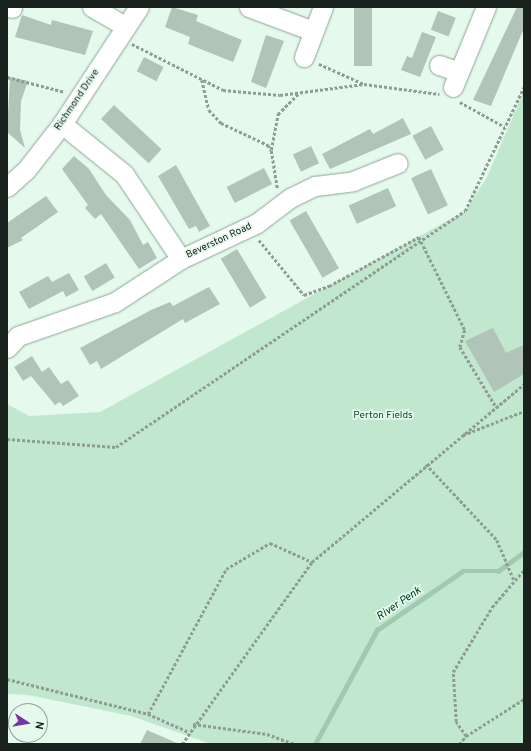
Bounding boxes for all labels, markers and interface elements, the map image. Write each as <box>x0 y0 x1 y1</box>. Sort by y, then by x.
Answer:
street label: Richmond Drive <box>52 67 102 133</box>
street label: Beverston Road <box>184 221 254 261</box>
park label: Perton Fields <box>353 410 413 422</box>
water label: River Penk <box>374 584 424 624</box>
north arrow <box>8 703 48 743</box>
text: N <box>31 720 46 731</box>

